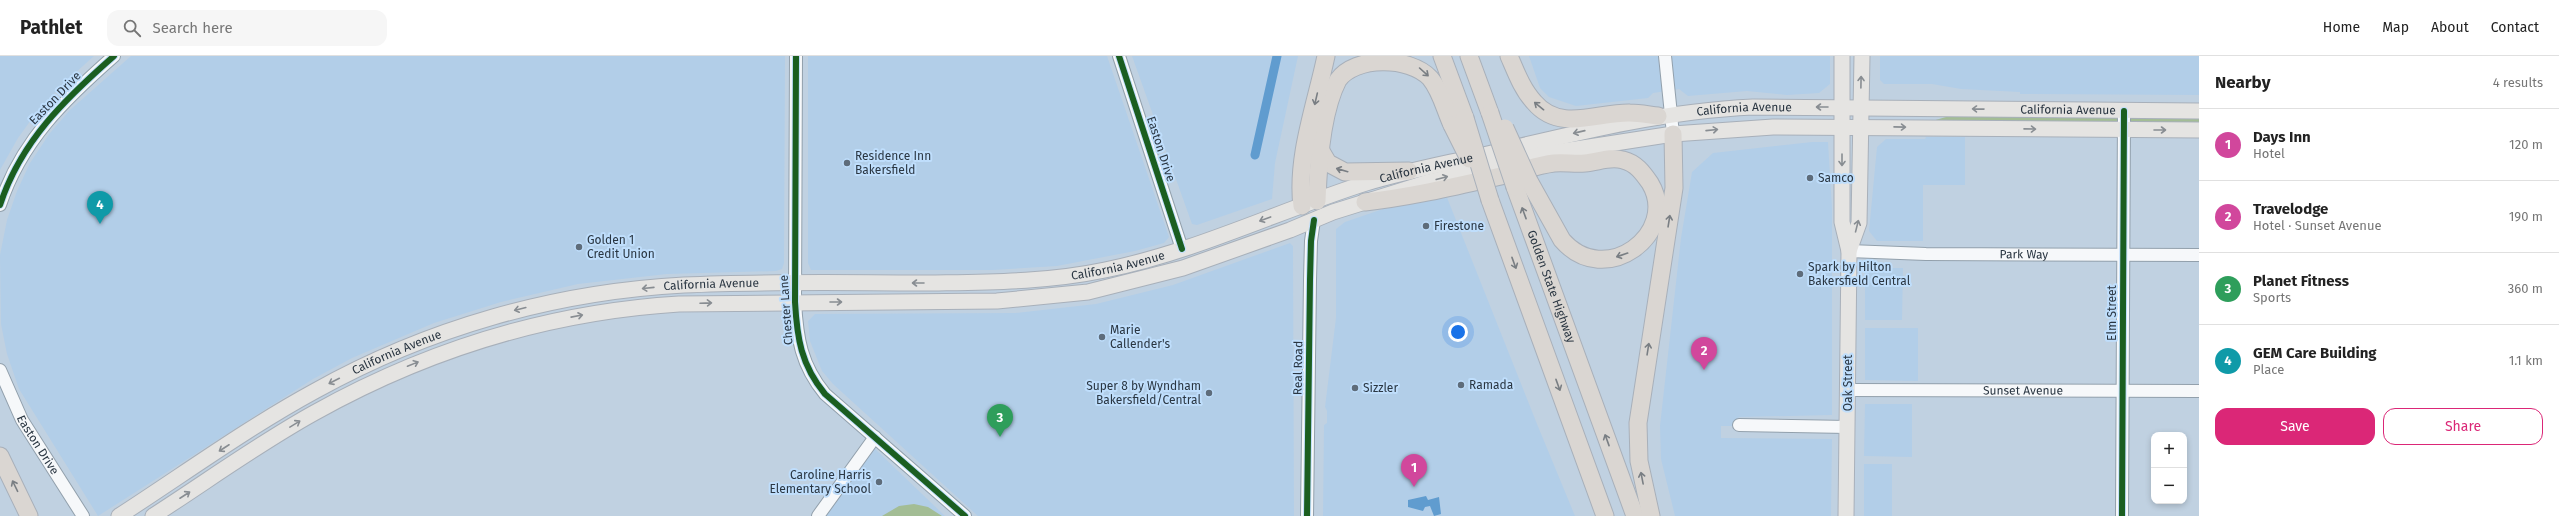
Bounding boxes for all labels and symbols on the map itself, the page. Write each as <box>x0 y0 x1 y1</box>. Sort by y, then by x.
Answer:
one-way arrow <box>1419 68 1429 77</box>
street label: Easton Drive <box>26 69 84 127</box>
one-way arrow <box>1858 76 1865 89</box>
one-way arrow <box>1312 92 1319 105</box>
street label: California Avenue <box>1696 100 1792 119</box>
one-way arrow <box>1534 102 1544 111</box>
street label: California Avenue <box>2020 102 2116 117</box>
one-way arrow <box>1816 103 1829 111</box>
one-way arrow <box>1972 105 1985 112</box>
street label: Easton Drive <box>1144 115 1178 183</box>
one-way arrow <box>1893 123 1906 131</box>
one-way arrow <box>2023 125 2036 132</box>
one-way arrow <box>2153 126 2166 134</box>
one-way arrow <box>1705 127 1718 134</box>
one-way arrow <box>1572 129 1585 137</box>
place label: Residence Inn Bakersfield <box>855 149 931 177</box>
street label: California Avenue <box>1378 151 1474 186</box>
one-way arrow <box>1838 153 1846 166</box>
marker: Residence Inn Bakersfield <box>842 158 852 168</box>
one-way arrow <box>1336 166 1349 173</box>
place label: Samco <box>1818 171 1854 185</box>
marker: Samco <box>1805 173 1815 183</box>
one-way arrow <box>1436 174 1449 181</box>
pin: 4 <box>87 191 113 224</box>
one-way arrow <box>1520 207 1528 219</box>
one-way arrow <box>1665 215 1673 228</box>
one-way arrow <box>1259 216 1271 224</box>
place label: Firestone <box>1434 219 1484 233</box>
one-way arrow <box>1854 219 1861 232</box>
marker: Firestone <box>1421 221 1431 231</box>
street label: Golden State Highway <box>1524 228 1578 345</box>
place label: Golden 1 Credit Union <box>587 233 655 261</box>
marker: Golden 1 Credit Union <box>574 242 584 252</box>
street label: Park Way <box>2000 247 2048 261</box>
street label: California Avenue <box>1070 248 1166 283</box>
one-way arrow <box>1616 252 1628 260</box>
one-way arrow <box>1511 256 1519 268</box>
place label: Spark by Hilton Bakersfield Central <box>1808 260 1911 288</box>
marker: Spark by Hilton Bakersfield Central <box>1795 269 1805 279</box>
street label: Chester Lane <box>777 274 795 346</box>
street label: California Avenue <box>663 276 759 293</box>
one-way arrow <box>912 279 925 287</box>
one-way arrow <box>642 284 655 291</box>
street label: Elm Street <box>2105 284 2119 341</box>
one-way arrow <box>829 298 842 306</box>
one-way arrow <box>699 299 712 307</box>
one-way arrow <box>514 306 527 313</box>
one-way arrow <box>570 311 583 319</box>
your location <box>1448 322 1468 342</box>
place label: Marie Callender's <box>1110 323 1170 351</box>
street label: California Avenue <box>350 327 443 377</box>
marker: Marie Callender's <box>1097 332 1107 342</box>
pin: 2 <box>1691 337 1717 370</box>
street label: Real Road <box>1291 341 1305 395</box>
one-way arrow <box>1644 343 1652 356</box>
street label: Oak Street <box>1841 354 1855 411</box>
one-way arrow <box>406 360 418 368</box>
one-way arrow <box>329 377 341 385</box>
place label: Ramada <box>1469 378 1513 392</box>
place label: Super 8 by Wyndham Bakersfield/Central <box>1086 379 1201 407</box>
one-way arrow <box>1554 379 1562 391</box>
marker: Ramada <box>1456 380 1466 390</box>
place label: Sizzler <box>1363 381 1398 395</box>
marker: Sizzler <box>1350 383 1360 393</box>
street label: Sunset Avenue <box>1983 383 2063 398</box>
marker: Super 8 by Wyndham Bakersfield/Central <box>1204 388 1214 398</box>
pin: 3 <box>987 404 1013 437</box>
street label: Easton Drive <box>14 413 62 477</box>
one-way arrow <box>289 420 301 428</box>
one-way arrow <box>1603 433 1610 446</box>
one-way arrow <box>218 444 229 453</box>
pin: 1 <box>1401 454 1427 487</box>
place label: Caroline Harris Elementary School <box>769 468 871 496</box>
one-way arrow <box>1638 472 1646 485</box>
marker: Caroline Harris Elementary School <box>874 477 884 487</box>
one-way arrow <box>11 480 18 492</box>
one-way arrow <box>180 491 191 499</box>

